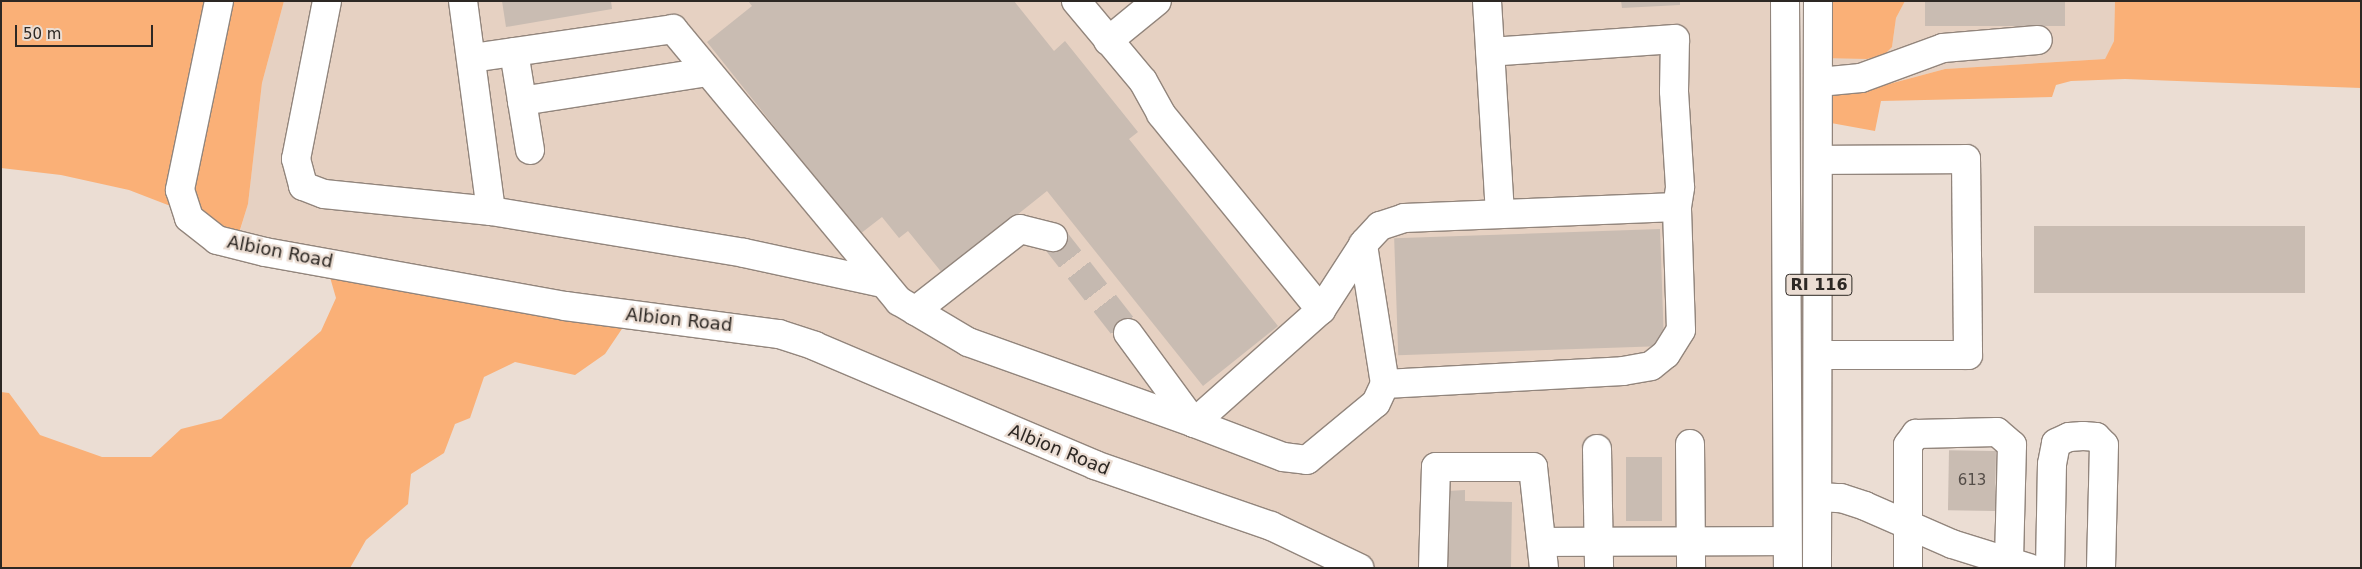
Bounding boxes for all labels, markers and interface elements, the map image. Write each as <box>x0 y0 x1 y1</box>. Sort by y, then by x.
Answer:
scale bar <box>18 15 155 47</box>
text: 50 m <box>23 25 61 43</box>
street label: Albion Road <box>225 231 335 273</box>
road number: RI 116 <box>1785 272 1853 298</box>
street label: Albion Road <box>625 304 733 336</box>
street label: Albion Road <box>1005 420 1113 480</box>
house number: 613 <box>1958 472 1986 490</box>

